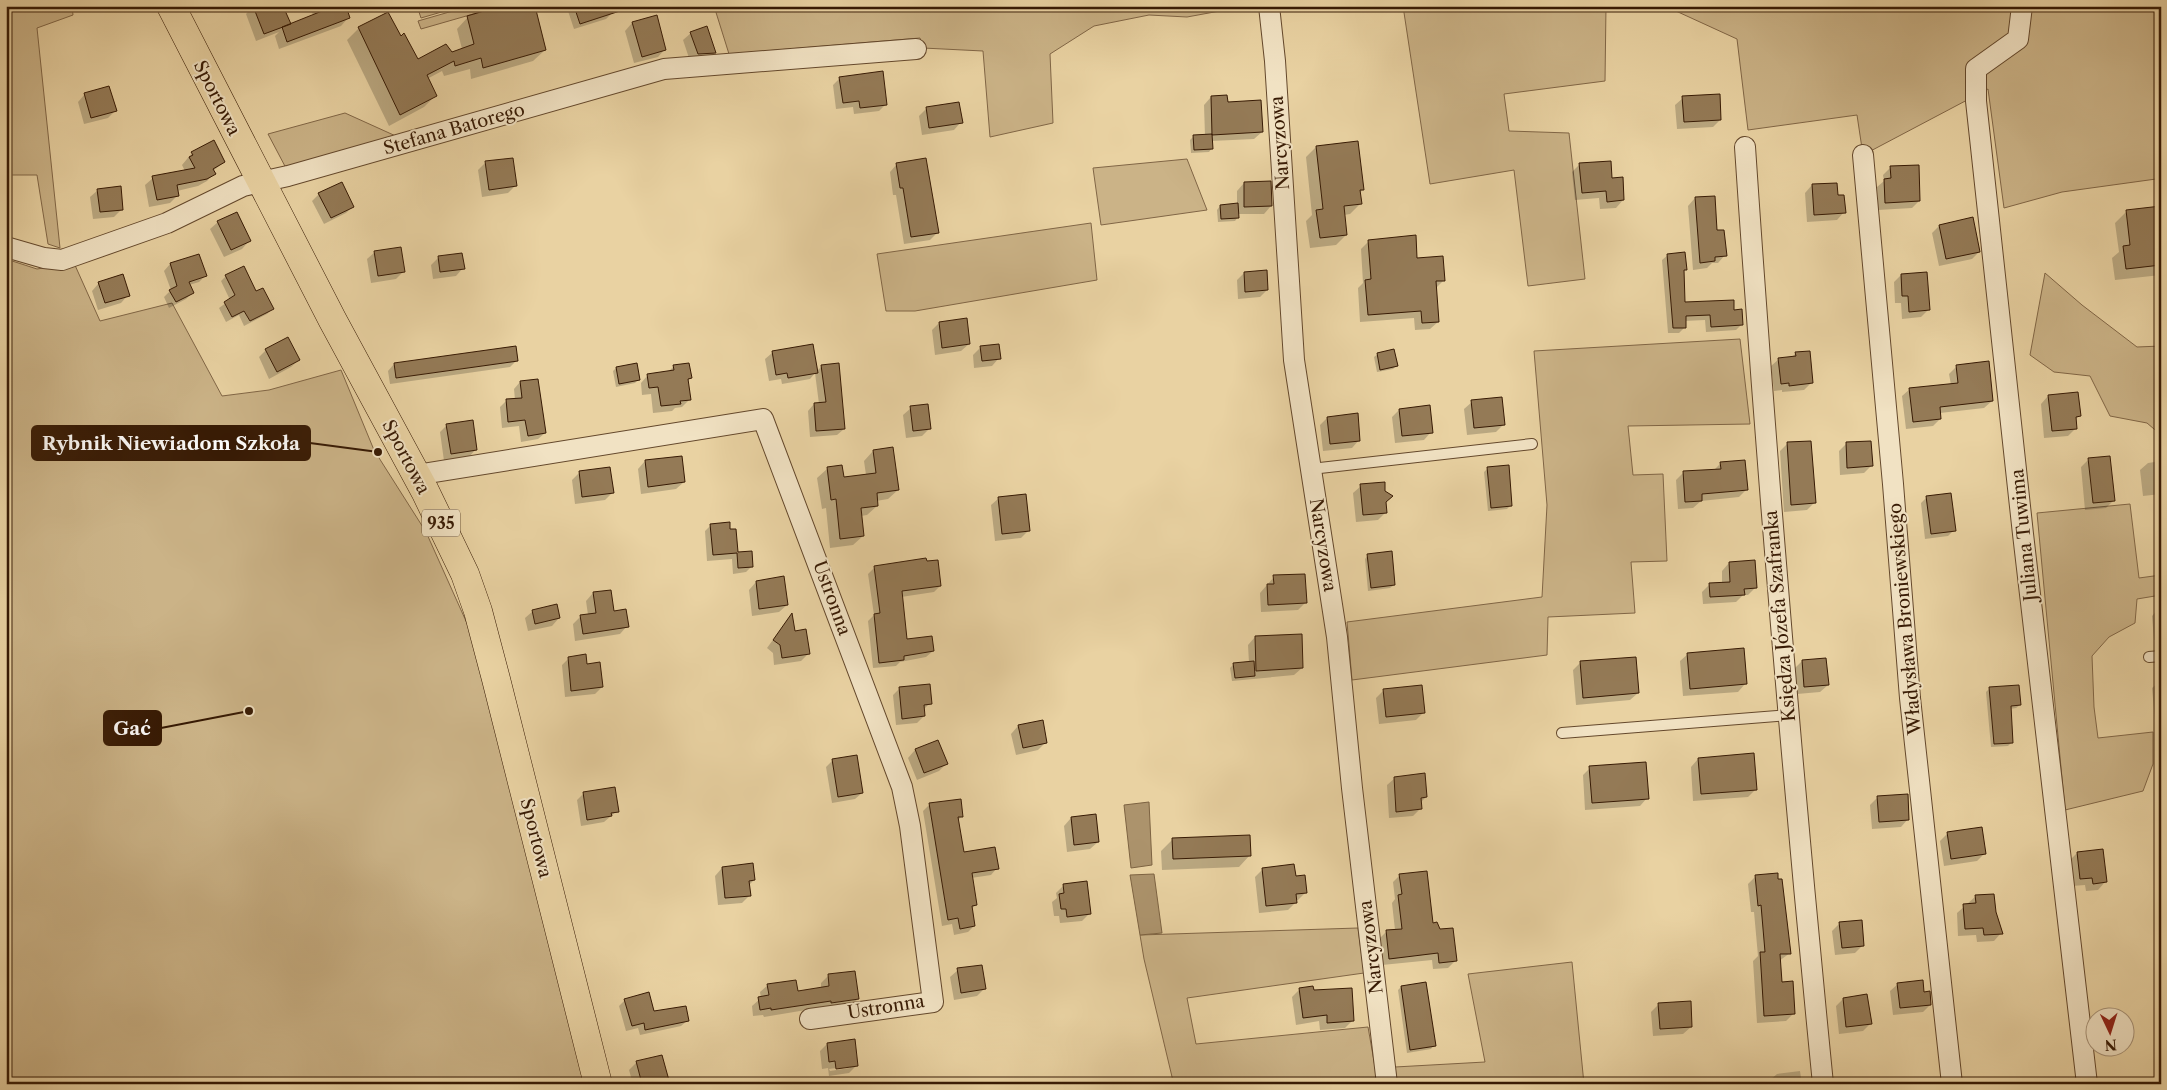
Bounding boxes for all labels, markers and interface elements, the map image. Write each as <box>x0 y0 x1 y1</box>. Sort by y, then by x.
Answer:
street label: Sportowa <box>189 57 245 140</box>
street label: Narcyzowa <box>1266 95 1294 191</box>
street label: Stefana Batorego <box>381 98 527 160</box>
street label: Sportowa <box>377 416 435 498</box>
callout: Rybnik Niewiadom Szkoła <box>32 426 310 460</box>
text: Rybnik Niewiadom Szkoła <box>42 432 301 455</box>
street label: Juliana Tuwima <box>2006 467 2042 605</box>
street label: Narcyzowa <box>1305 497 1341 594</box>
street label: Władysława Broniewskiego <box>1884 502 1926 737</box>
road number: 935 <box>422 509 460 536</box>
street label: Księdza Józefa Szafranka <box>1760 509 1800 723</box>
street label: Ustronna <box>808 558 856 639</box>
callout: Gać <box>104 711 161 745</box>
text: Gać <box>113 717 151 740</box>
street label: Sportowa <box>516 796 557 881</box>
street label: Narcyzowa <box>1354 898 1388 995</box>
street label: Ustronna <box>846 990 927 1024</box>
north arrow <box>2084 1008 2134 1058</box>
text: N <box>2104 1036 2118 1054</box>

